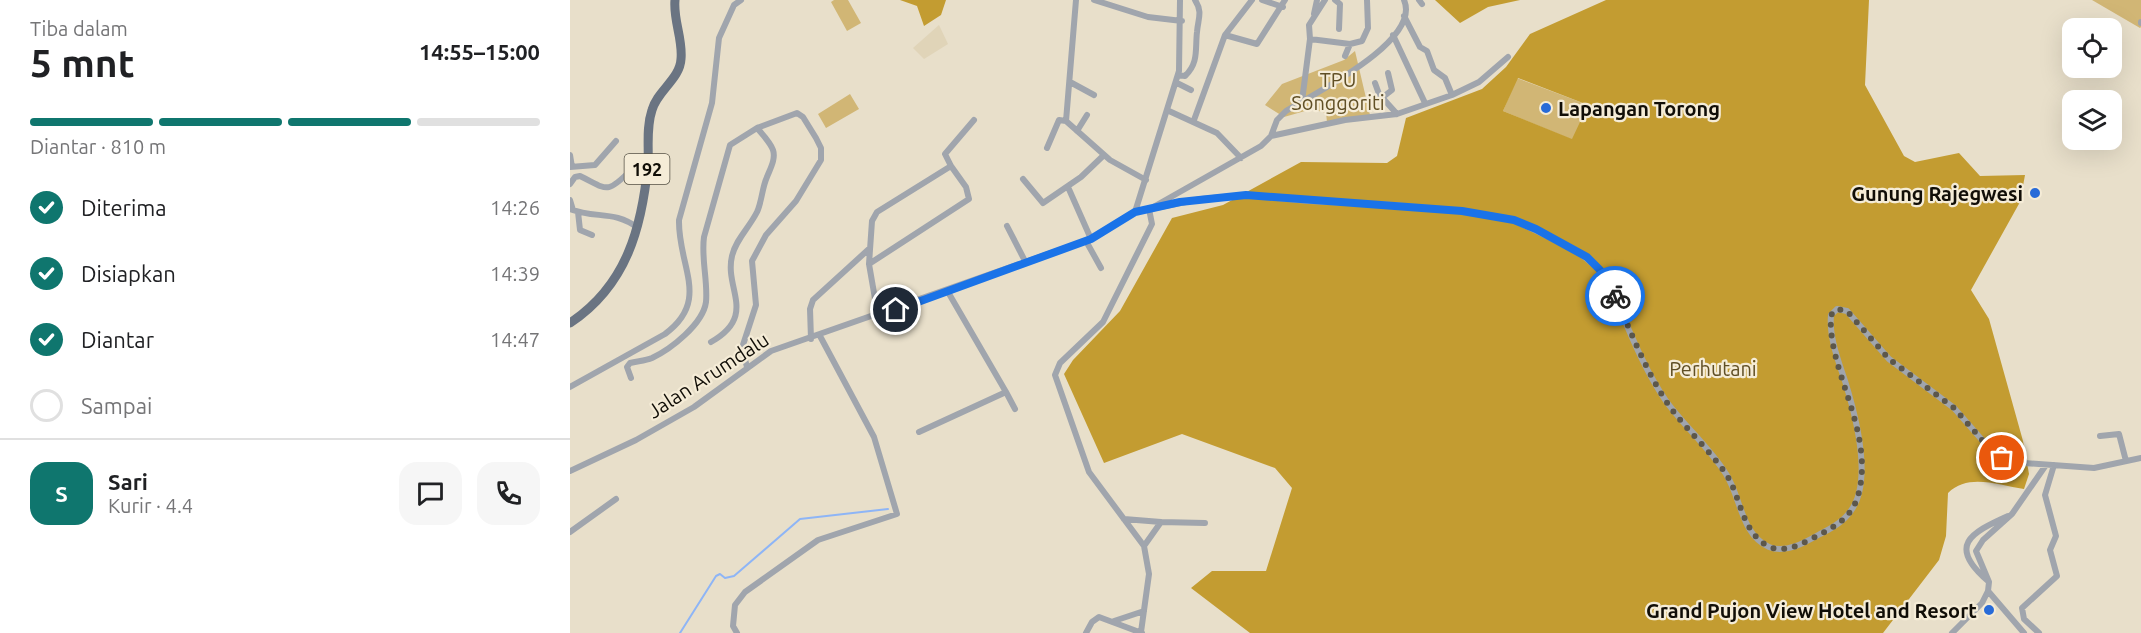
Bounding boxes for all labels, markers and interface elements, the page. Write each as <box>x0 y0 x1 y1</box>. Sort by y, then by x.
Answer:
text: Tiba dalam <box>30 17 128 40</box>
map controls <box>2062 18 2122 150</box>
button: locate <box>2062 18 2122 78</box>
text: 14:55–15:00 <box>419 39 540 64</box>
text: 5 mnt <box>30 41 134 84</box>
park label: TPU Songgoriti <box>1291 68 1385 114</box>
button: layers <box>2062 90 2122 150</box>
place label: Lapangan Torong <box>1558 97 1720 120</box>
marker: Lapangan Torong <box>1539 101 1553 115</box>
text: Diantar · 810 m <box>30 135 166 158</box>
road number: 192 <box>624 154 670 184</box>
place label: Gunung Rajegwesi <box>1851 182 2023 205</box>
marker: Gunung Rajegwesi <box>2028 186 2042 200</box>
icon: check <box>30 191 63 224</box>
text: Diterima <box>81 195 167 220</box>
text: 14:26 <box>490 196 540 219</box>
icon: check <box>30 257 63 290</box>
text: Disiapkan <box>81 261 176 286</box>
text: 14:39 <box>490 262 540 285</box>
courier <box>1585 266 1645 326</box>
icon: bike <box>1599 280 1632 313</box>
pin <box>870 284 921 335</box>
icon: home <box>879 293 912 326</box>
icon: check <box>30 323 63 356</box>
text: Diantar <box>81 327 154 352</box>
street label: Jalan Arumdalu <box>643 327 773 423</box>
text: 14:47 <box>490 328 540 351</box>
park label: Perhutani <box>1669 357 1757 380</box>
text: Sampai <box>81 393 152 418</box>
pin <box>1976 432 2027 483</box>
icon: bag <box>1985 441 2018 474</box>
button: chat <box>399 462 462 525</box>
button: phone <box>477 462 540 525</box>
text: Sari <box>108 469 148 494</box>
text: S <box>55 481 68 506</box>
text: Kurir · 4.4 <box>108 494 193 517</box>
place label: Grand Pujon View Hotel and Resort <box>1646 599 1977 622</box>
marker: Grand Pujon View Hotel and Resort <box>1982 603 1996 617</box>

